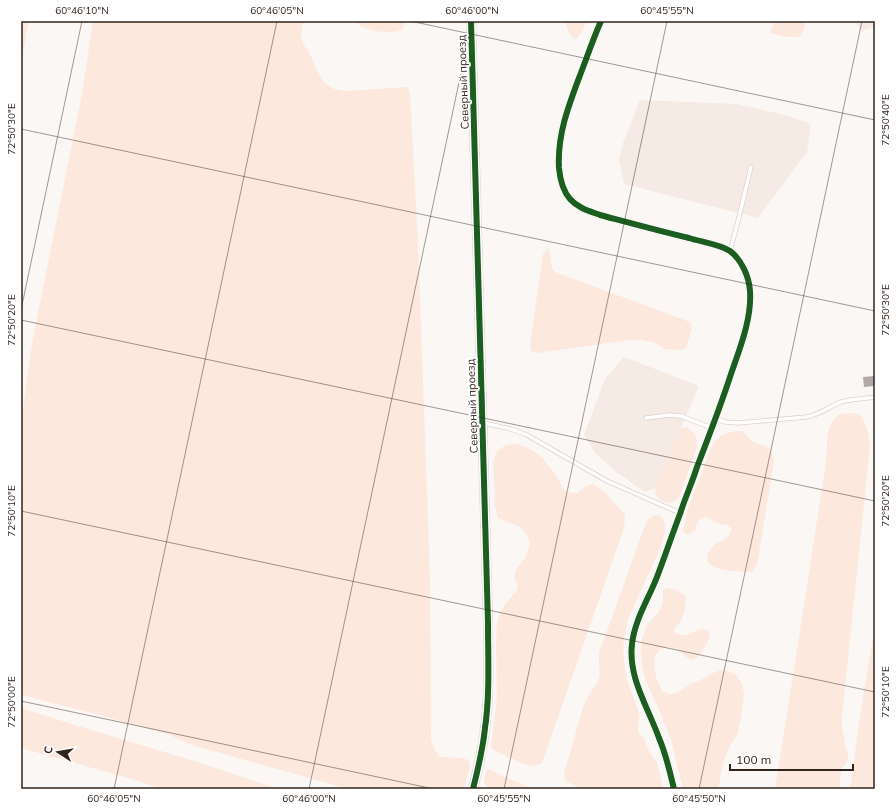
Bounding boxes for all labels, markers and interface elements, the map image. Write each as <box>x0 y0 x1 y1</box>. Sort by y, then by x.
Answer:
text: 60°46'10"N <box>55 4 109 17</box>
text: 60°46'05"N <box>250 4 304 17</box>
text: 60°46'00"N <box>445 4 499 17</box>
text: 60°45'55"N <box>640 4 694 17</box>
street label: Северный проезд <box>454 34 472 130</box>
text: 72°50'40"E <box>879 94 892 146</box>
text: 72°50'30"E <box>5 103 18 155</box>
text: 72°50'30"E <box>879 284 892 336</box>
text: 72°50'20"E <box>5 294 18 346</box>
street label: Северный проезд <box>463 358 481 454</box>
text: 72°50'20"E <box>879 475 892 527</box>
text: 72°50'10"E <box>5 485 18 537</box>
text: 72°50'10"E <box>879 666 892 718</box>
text: 72°50'00"E <box>5 676 18 728</box>
north arrow <box>38 732 78 772</box>
text: С <box>41 744 56 755</box>
scale bar <box>730 746 853 772</box>
text: 100 m <box>736 752 771 767</box>
text: 60°46'05"N <box>87 792 141 805</box>
text: 60°46'00"N <box>282 792 336 805</box>
text: 60°45'55"N <box>477 792 531 805</box>
text: 60°45'50"N <box>672 792 726 805</box>

